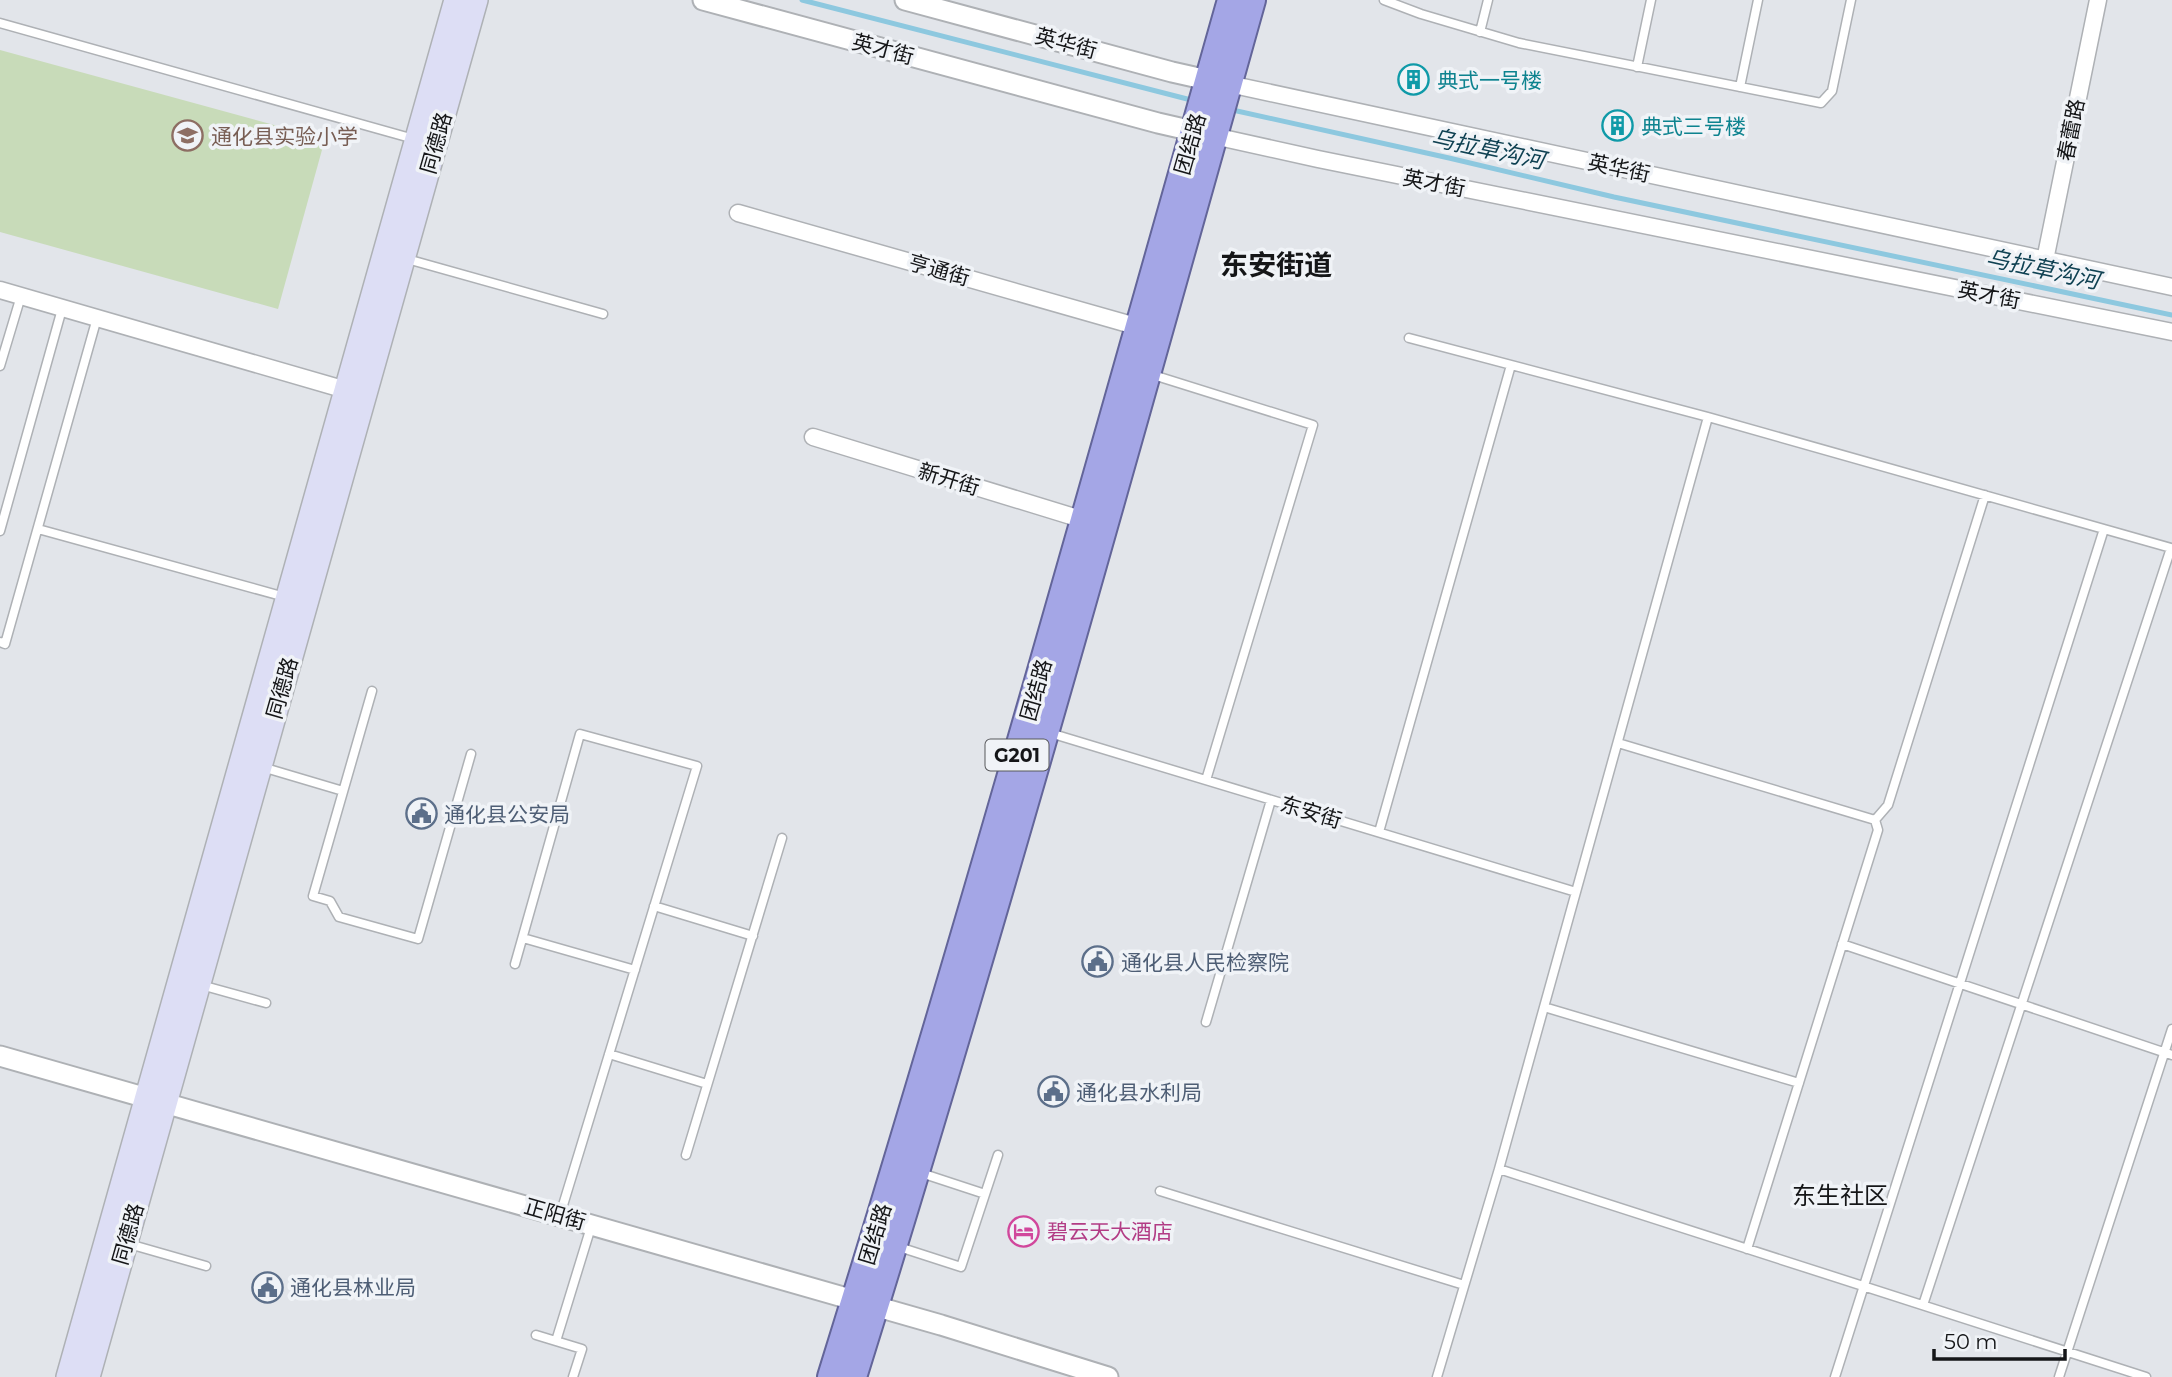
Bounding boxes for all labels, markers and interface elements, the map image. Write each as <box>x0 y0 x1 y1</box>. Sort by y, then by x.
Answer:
street label: 英华街 <box>1032 23 1100 63</box>
street label: 英才街 <box>849 29 917 69</box>
building icon: 典式一号楼 <box>1397 63 1431 97</box>
place label: 典式一号楼 <box>1437 68 1542 93</box>
street label: 春蕾路 <box>2053 97 2089 163</box>
street label: 同德路 <box>415 109 457 177</box>
building icon: 典式三号楼 <box>1601 109 1635 143</box>
street label: 团结路 <box>1169 110 1211 178</box>
place label: 典式三号楼 <box>1641 114 1746 139</box>
school or university icon: 通化县实验小学 <box>171 119 205 153</box>
water label: 乌拉草沟河 <box>1429 123 1551 175</box>
place label: 通化县实验小学 <box>211 124 358 149</box>
street label: 英华街 <box>1586 149 1652 187</box>
street label: 英才街 <box>1401 165 1467 201</box>
water label: 乌拉草沟河 <box>1984 243 2106 295</box>
district label: 东安街道 <box>1220 248 1332 282</box>
street label: 亨通街 <box>905 249 973 291</box>
street label: 英才街 <box>1956 277 2022 313</box>
street label: 新开街 <box>915 458 983 500</box>
street label: 同德路 <box>261 654 303 722</box>
street label: 团结路 <box>1015 656 1057 724</box>
road number: G201 <box>986 740 1048 770</box>
street label: 东安街 <box>1277 791 1345 833</box>
public building icon: 通化县公安局 <box>404 797 438 831</box>
place label: 通化县公安局 <box>444 802 570 827</box>
public building icon: 通化县人民检察院 <box>1081 945 1115 979</box>
place label: 通化县人民检察院 <box>1121 950 1289 975</box>
public building icon: 通化县水利局 <box>1036 1075 1070 1109</box>
place label: 通化县水利局 <box>1076 1080 1202 1105</box>
district label: 东生社区 <box>1792 1181 1888 1210</box>
street label: 正阳街 <box>521 1193 589 1235</box>
street label: 同德路 <box>107 1200 149 1268</box>
street label: 团结路 <box>854 1200 896 1268</box>
hotel icon: 碧云天大酒店 <box>1007 1214 1041 1248</box>
place label: 碧云天大酒店 <box>1047 1219 1173 1244</box>
public building icon: 通化县林业局 <box>250 1270 284 1304</box>
place label: 通化县林业局 <box>290 1275 416 1300</box>
scale bar <box>1934 1318 2065 1362</box>
text: 50 m <box>1944 1329 1998 1354</box>

